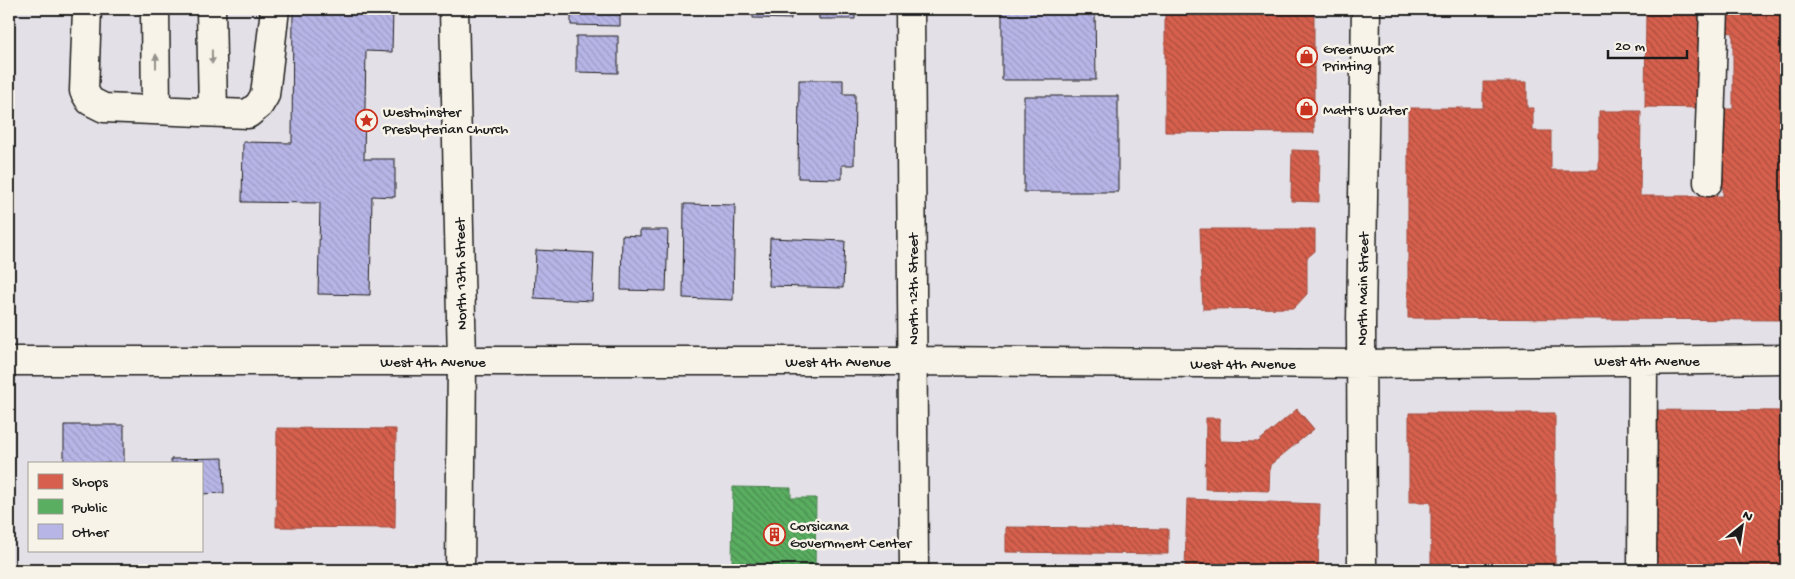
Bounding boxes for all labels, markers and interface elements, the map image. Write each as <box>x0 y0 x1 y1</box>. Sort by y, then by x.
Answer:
scale bar <box>1608 28 1686 60</box>
text: 20 m <box>1615 38 1645 56</box>
place label: GreenWorx Printing <box>1322 41 1394 76</box>
shop icon: GreenWorx Printing <box>1295 45 1319 69</box>
one-way arrow <box>208 50 216 66</box>
one-way arrow <box>152 53 160 69</box>
shop icon: Matt's Water <box>1295 97 1319 121</box>
place label: Matt's Water <box>1323 102 1409 120</box>
place label: Westminster Presbyterian Church <box>382 104 508 139</box>
place icon: Westminster Presbyterian Church <box>355 108 379 132</box>
street label: North 13th Street <box>452 216 472 330</box>
street label: North Main Street <box>1354 230 1374 346</box>
street label: North 12th Street <box>905 231 923 345</box>
street label: West 4th Avenue <box>1594 353 1700 371</box>
street label: West 4th Avenue <box>380 354 486 372</box>
street label: West 4th Avenue <box>785 354 891 372</box>
street label: West 4th Avenue <box>1190 356 1296 374</box>
legend <box>28 462 202 552</box>
text: Shops <box>72 474 108 492</box>
text: Public <box>71 500 108 518</box>
north arrow <box>1718 502 1768 552</box>
text: N <box>1739 507 1755 527</box>
place label: Corsicana Government Center <box>790 518 913 553</box>
building icon: Corsicana Government Center <box>762 522 786 546</box>
text: Other <box>72 524 110 542</box>

